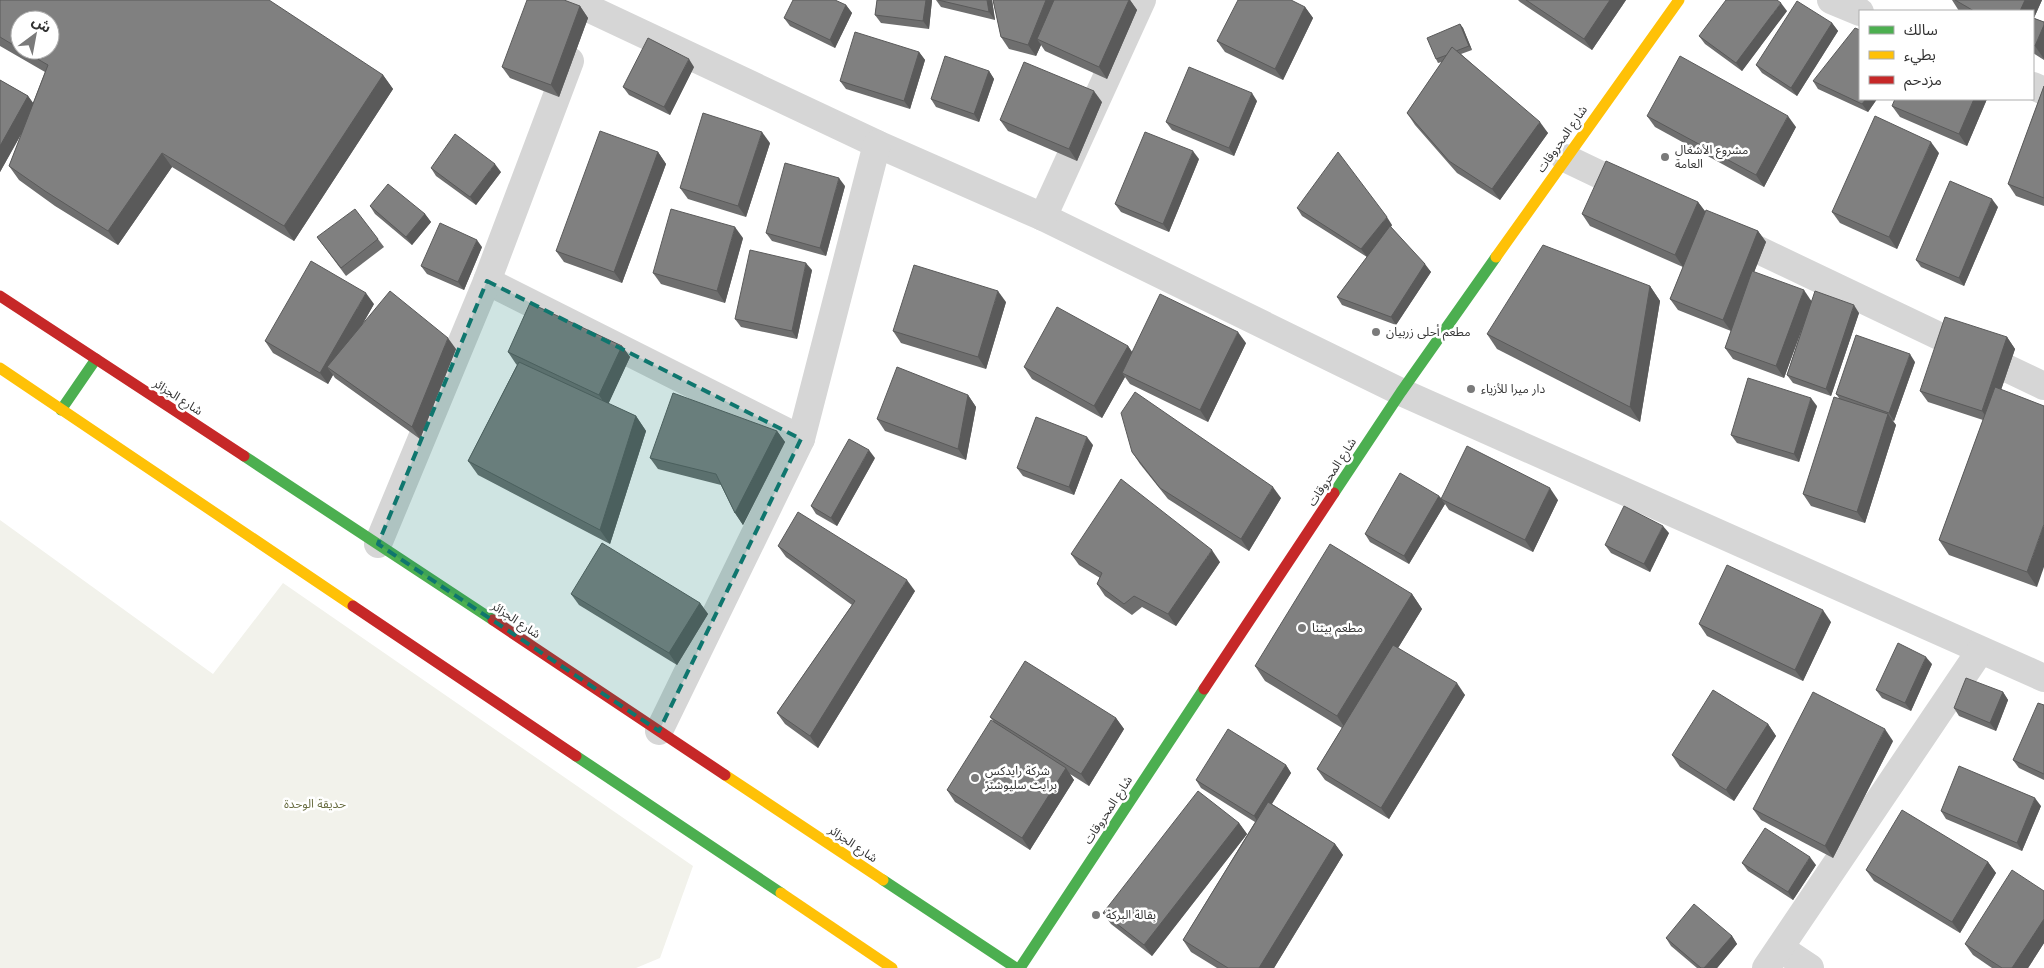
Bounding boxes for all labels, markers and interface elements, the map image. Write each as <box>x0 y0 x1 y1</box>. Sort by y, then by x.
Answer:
north arrow <box>10 10 60 60</box>
legend <box>1859 10 2034 100</box>
text: ش <box>30 12 54 36</box>
text: سالك <box>1904 21 1938 38</box>
text: بطيء <box>1904 46 1936 66</box>
text: مزدحم <box>1904 71 1942 91</box>
street label: شارع المحروقات <box>1534 103 1592 176</box>
place label: مشروع الأشغال العامة <box>1675 143 1748 171</box>
marker: مشروع الأشغال العامة <box>1659 151 1671 163</box>
place label: مطعم أحلى زربيان <box>1386 324 1471 341</box>
marker: مطعم أحلى زربيان <box>1370 326 1382 338</box>
street label: شارع الجزائر <box>149 375 205 420</box>
place label: دار ميرا للأزياء <box>1481 382 1545 396</box>
marker: دار ميرا للأزياء <box>1465 383 1477 395</box>
street label: شارع المحروقات <box>1305 435 1361 510</box>
street label: شارع الجزائر <box>487 598 543 643</box>
place label: مطعم بيتنا <box>1312 621 1363 637</box>
marker: مطعم بيتنا <box>1296 622 1308 634</box>
place label: شركة رايدكس برايت سليوشنز <box>984 764 1057 792</box>
marker: شركة رايدكس برايت سليوشنز <box>969 772 981 784</box>
street label: شارع المحروقات <box>1081 773 1137 848</box>
park label: حديقة الوحدة <box>284 797 346 811</box>
street label: شارع الجزائر <box>824 822 880 867</box>
place label: بقالة البركة <box>1106 908 1156 922</box>
marker: بقالة البركة <box>1090 909 1102 921</box>

